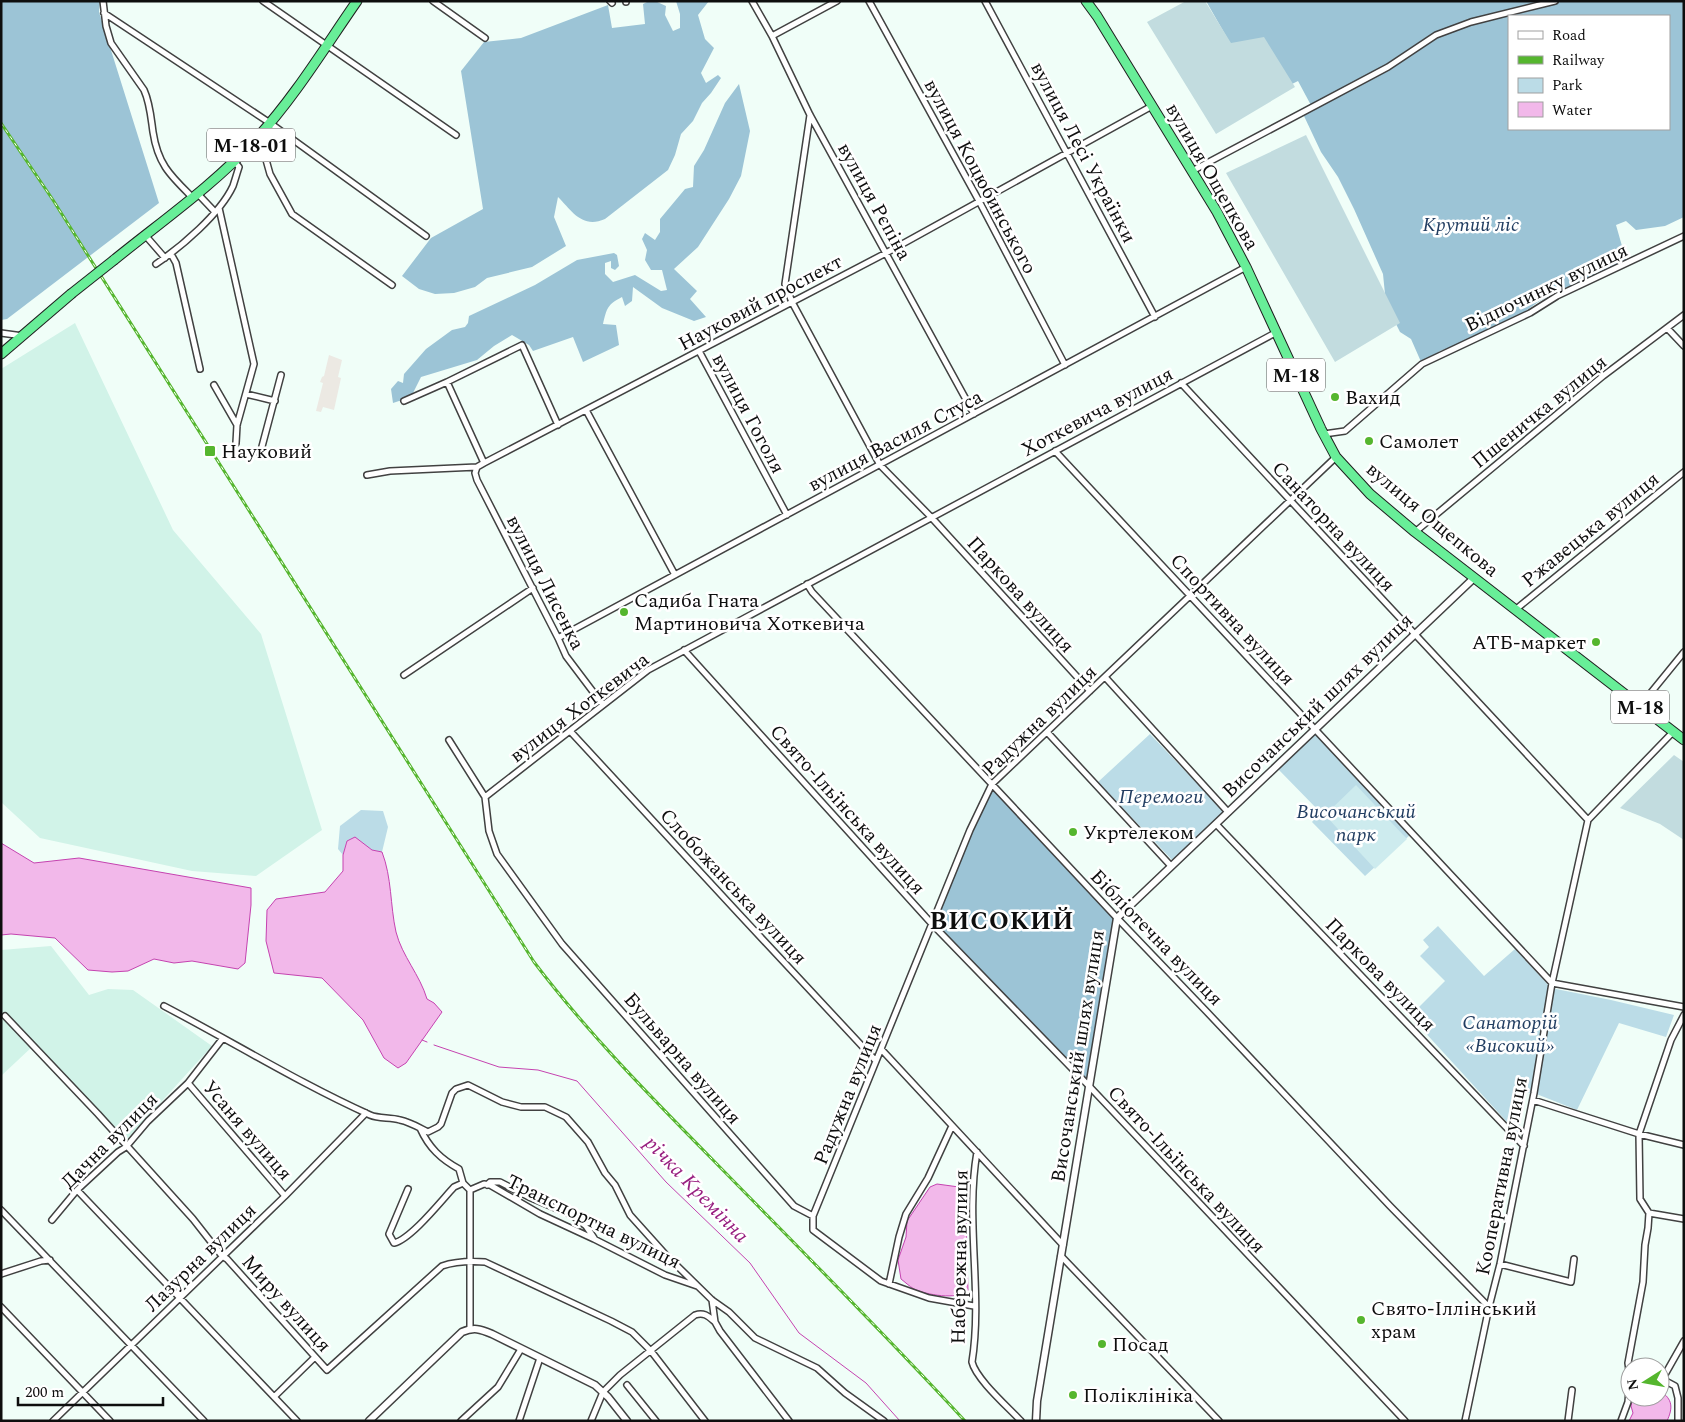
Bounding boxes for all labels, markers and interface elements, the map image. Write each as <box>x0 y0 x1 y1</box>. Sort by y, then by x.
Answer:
legend <box>1508 15 1670 130</box>
text: Road <box>1552 24 1586 47</box>
text: Railway <box>1552 49 1605 72</box>
street label: вулиця Лесі Українки <box>1023 56 1144 249</box>
street label: вулиця Коцюбинського <box>916 74 1044 279</box>
text: Park <box>1552 74 1583 97</box>
street label: вулиця Ощепкова <box>1158 97 1267 256</box>
text: Water <box>1552 99 1592 122</box>
road number: М-18-01 <box>207 128 295 162</box>
street label: вулиця Рєпіна <box>829 137 919 266</box>
park label: Крутий ліс <box>1423 210 1520 240</box>
street label: Відпочинку вулиця <box>1460 235 1633 340</box>
street label: Науковий проспект <box>673 247 848 359</box>
street label: вулиця Гоголя <box>704 348 793 479</box>
street label: Пшеничка вулиця <box>1465 348 1614 476</box>
road number: М-18 <box>1267 358 1325 392</box>
street label: Хоткевича вулиця <box>1016 359 1179 465</box>
street label: вулиця Василя Стуса <box>803 382 988 500</box>
place label: Вахид <box>1345 383 1401 413</box>
marker: Вахид <box>1329 391 1341 403</box>
place label: Самолет <box>1379 427 1459 457</box>
marker: Самолет <box>1363 435 1375 447</box>
place label: Науковий <box>221 437 312 467</box>
marker: Науковий <box>203 444 217 458</box>
street label: Санаторна вулиця <box>1264 454 1402 599</box>
street label: вулиця Ощепкова <box>1359 455 1506 585</box>
street label: Ржавецька вулиця <box>1515 465 1666 595</box>
street label: вулиця Лисенка <box>498 510 592 655</box>
street label: Паркова вулиця <box>959 529 1081 660</box>
street label: Спортивна вулиця <box>1163 547 1302 693</box>
place label: Садиба Гната Мартиновича Хоткевича <box>634 586 865 639</box>
marker: Садиба Гната Мартиновича Хоткевича <box>618 606 630 618</box>
street label: Височанський шлях вулиця <box>1215 606 1420 805</box>
place label: АТБ-маркет <box>1472 628 1586 658</box>
marker: АТБ-маркет <box>1590 636 1602 648</box>
street label: вулиця Хоткевича <box>503 645 656 770</box>
street label: Радужна вулиця <box>975 658 1104 784</box>
road number: М-18 <box>1611 690 1669 724</box>
street label: Свято-Ільїнська вулиця <box>762 718 932 902</box>
park label: Перемоги <box>1119 782 1204 812</box>
park label: Височанський парк <box>1296 797 1416 850</box>
street label: Слобожанська вулиця <box>653 802 814 972</box>
place label: Укртелеком <box>1083 818 1194 848</box>
marker: Укртелеком <box>1067 826 1079 838</box>
street label: Бібліотечна вулиця <box>1083 862 1230 1013</box>
district label: ВИСОКИЙ <box>930 903 1074 941</box>
street label: Паркова вулиця <box>1318 911 1443 1039</box>
street label: Височанський шлях вулиця <box>1043 928 1113 1185</box>
street label: Бульварна вулиця <box>616 986 748 1132</box>
park label: Санаторій «Високий» <box>1462 1008 1558 1061</box>
street label: Радужна вулиця <box>806 1019 890 1169</box>
street label: Усаня вулиця <box>195 1074 299 1187</box>
street label: Кооперативна вулиця <box>1468 1074 1536 1278</box>
street label: Свято-Ільїнська вулиця <box>1100 1079 1272 1261</box>
street label: Дачна вулиця <box>54 1085 165 1196</box>
water label: річка Кремінна <box>636 1128 756 1251</box>
street label: Транспортна вулиця <box>501 1167 686 1277</box>
street label: Набережна вулиця <box>943 1169 977 1345</box>
street label: Лазурна вулиця <box>138 1196 264 1319</box>
street label: Миру вулиця <box>234 1248 338 1359</box>
place label: Свято-Іллінський храм <box>1371 1294 1537 1347</box>
marker: Свято-Іллінський храм <box>1355 1314 1367 1326</box>
place label: Посад <box>1112 1330 1169 1360</box>
marker: Посад <box>1096 1338 1108 1350</box>
north arrow <box>1620 1357 1670 1407</box>
scale bar <box>18 1374 162 1406</box>
text: N <box>1621 1377 1644 1392</box>
text: 200 m <box>25 1381 64 1404</box>
place label: Поліклініка <box>1083 1381 1194 1411</box>
marker: Поліклініка <box>1067 1389 1079 1401</box>

